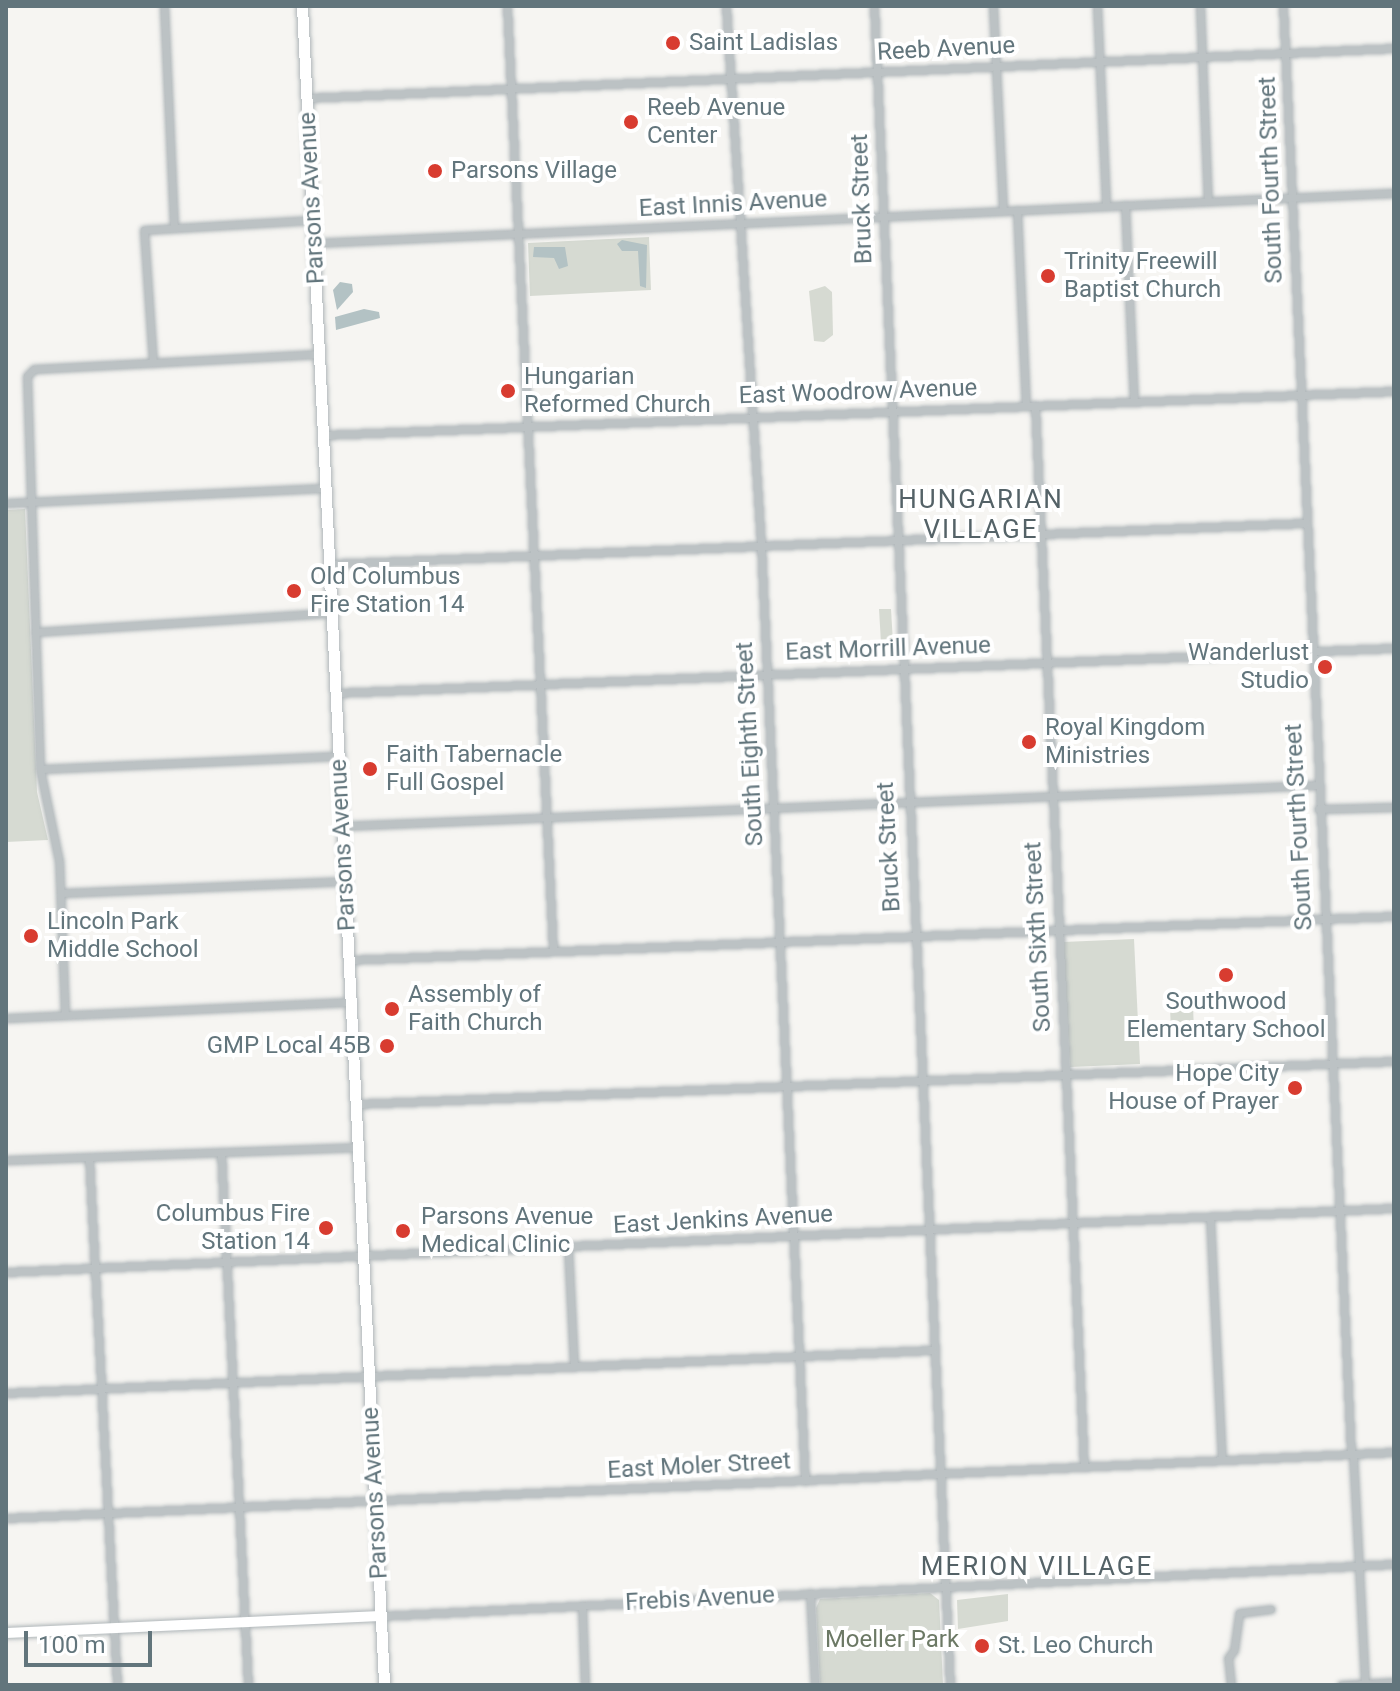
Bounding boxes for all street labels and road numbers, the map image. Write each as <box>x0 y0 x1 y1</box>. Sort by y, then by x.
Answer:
street label: Reeb Avenue <box>876 31 1016 67</box>
street label: South Fourth Street <box>1253 76 1289 284</box>
street label: Parsons Avenue <box>293 111 331 285</box>
street label: Bruck Street <box>845 133 879 265</box>
street label: East Innis Avenue <box>638 185 828 223</box>
street label: East Woodrow Avenue <box>738 373 978 411</box>
street label: East Morrill Avenue <box>785 631 991 667</box>
street label: South Eighth Street <box>730 641 770 847</box>
street label: South Fourth Street <box>1279 723 1319 931</box>
street label: Parsons Avenue <box>324 758 362 932</box>
street label: Bruck Street <box>871 781 907 913</box>
street label: South Sixth Street <box>1019 841 1057 1033</box>
street label: East Jenkins Avenue <box>612 1200 834 1240</box>
street label: Parsons Avenue <box>356 1406 394 1580</box>
street label: East Moler Street <box>607 1447 791 1485</box>
street label: Frebis Avenue <box>624 1581 776 1617</box>

